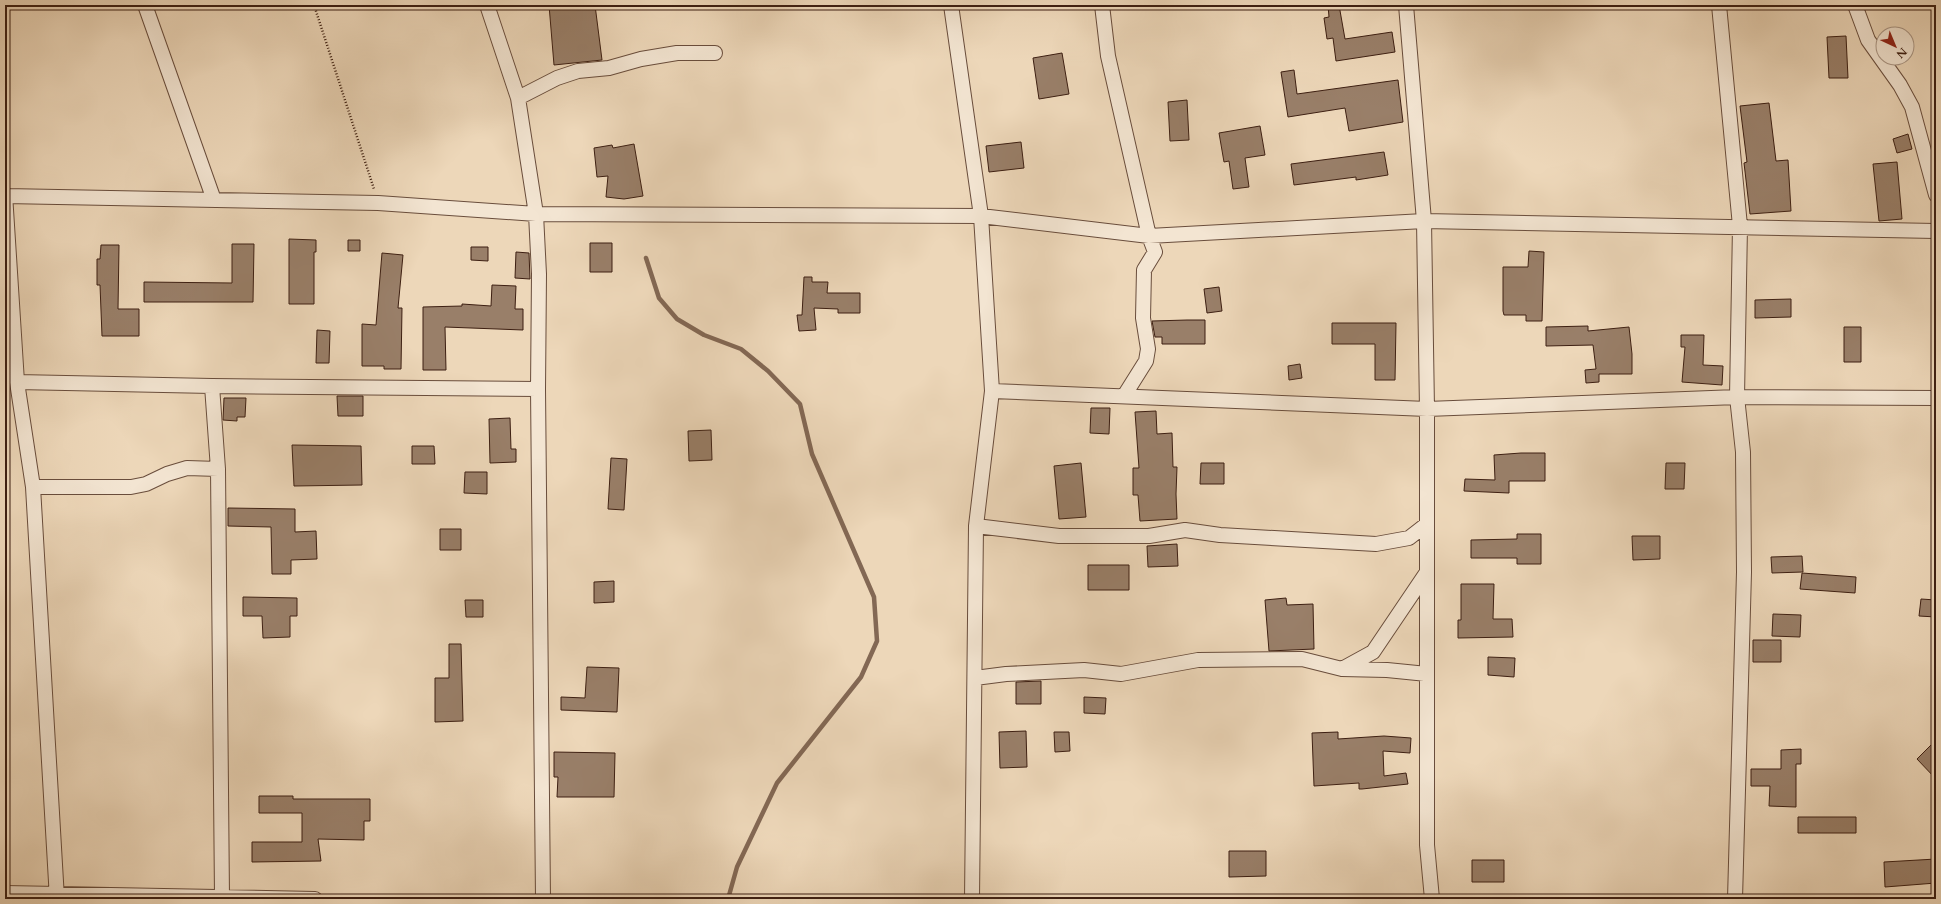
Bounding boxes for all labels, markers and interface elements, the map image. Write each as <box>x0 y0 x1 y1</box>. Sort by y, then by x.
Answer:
north arrow <box>1875 26 1915 66</box>
text: N <box>1893 44 1910 62</box>

